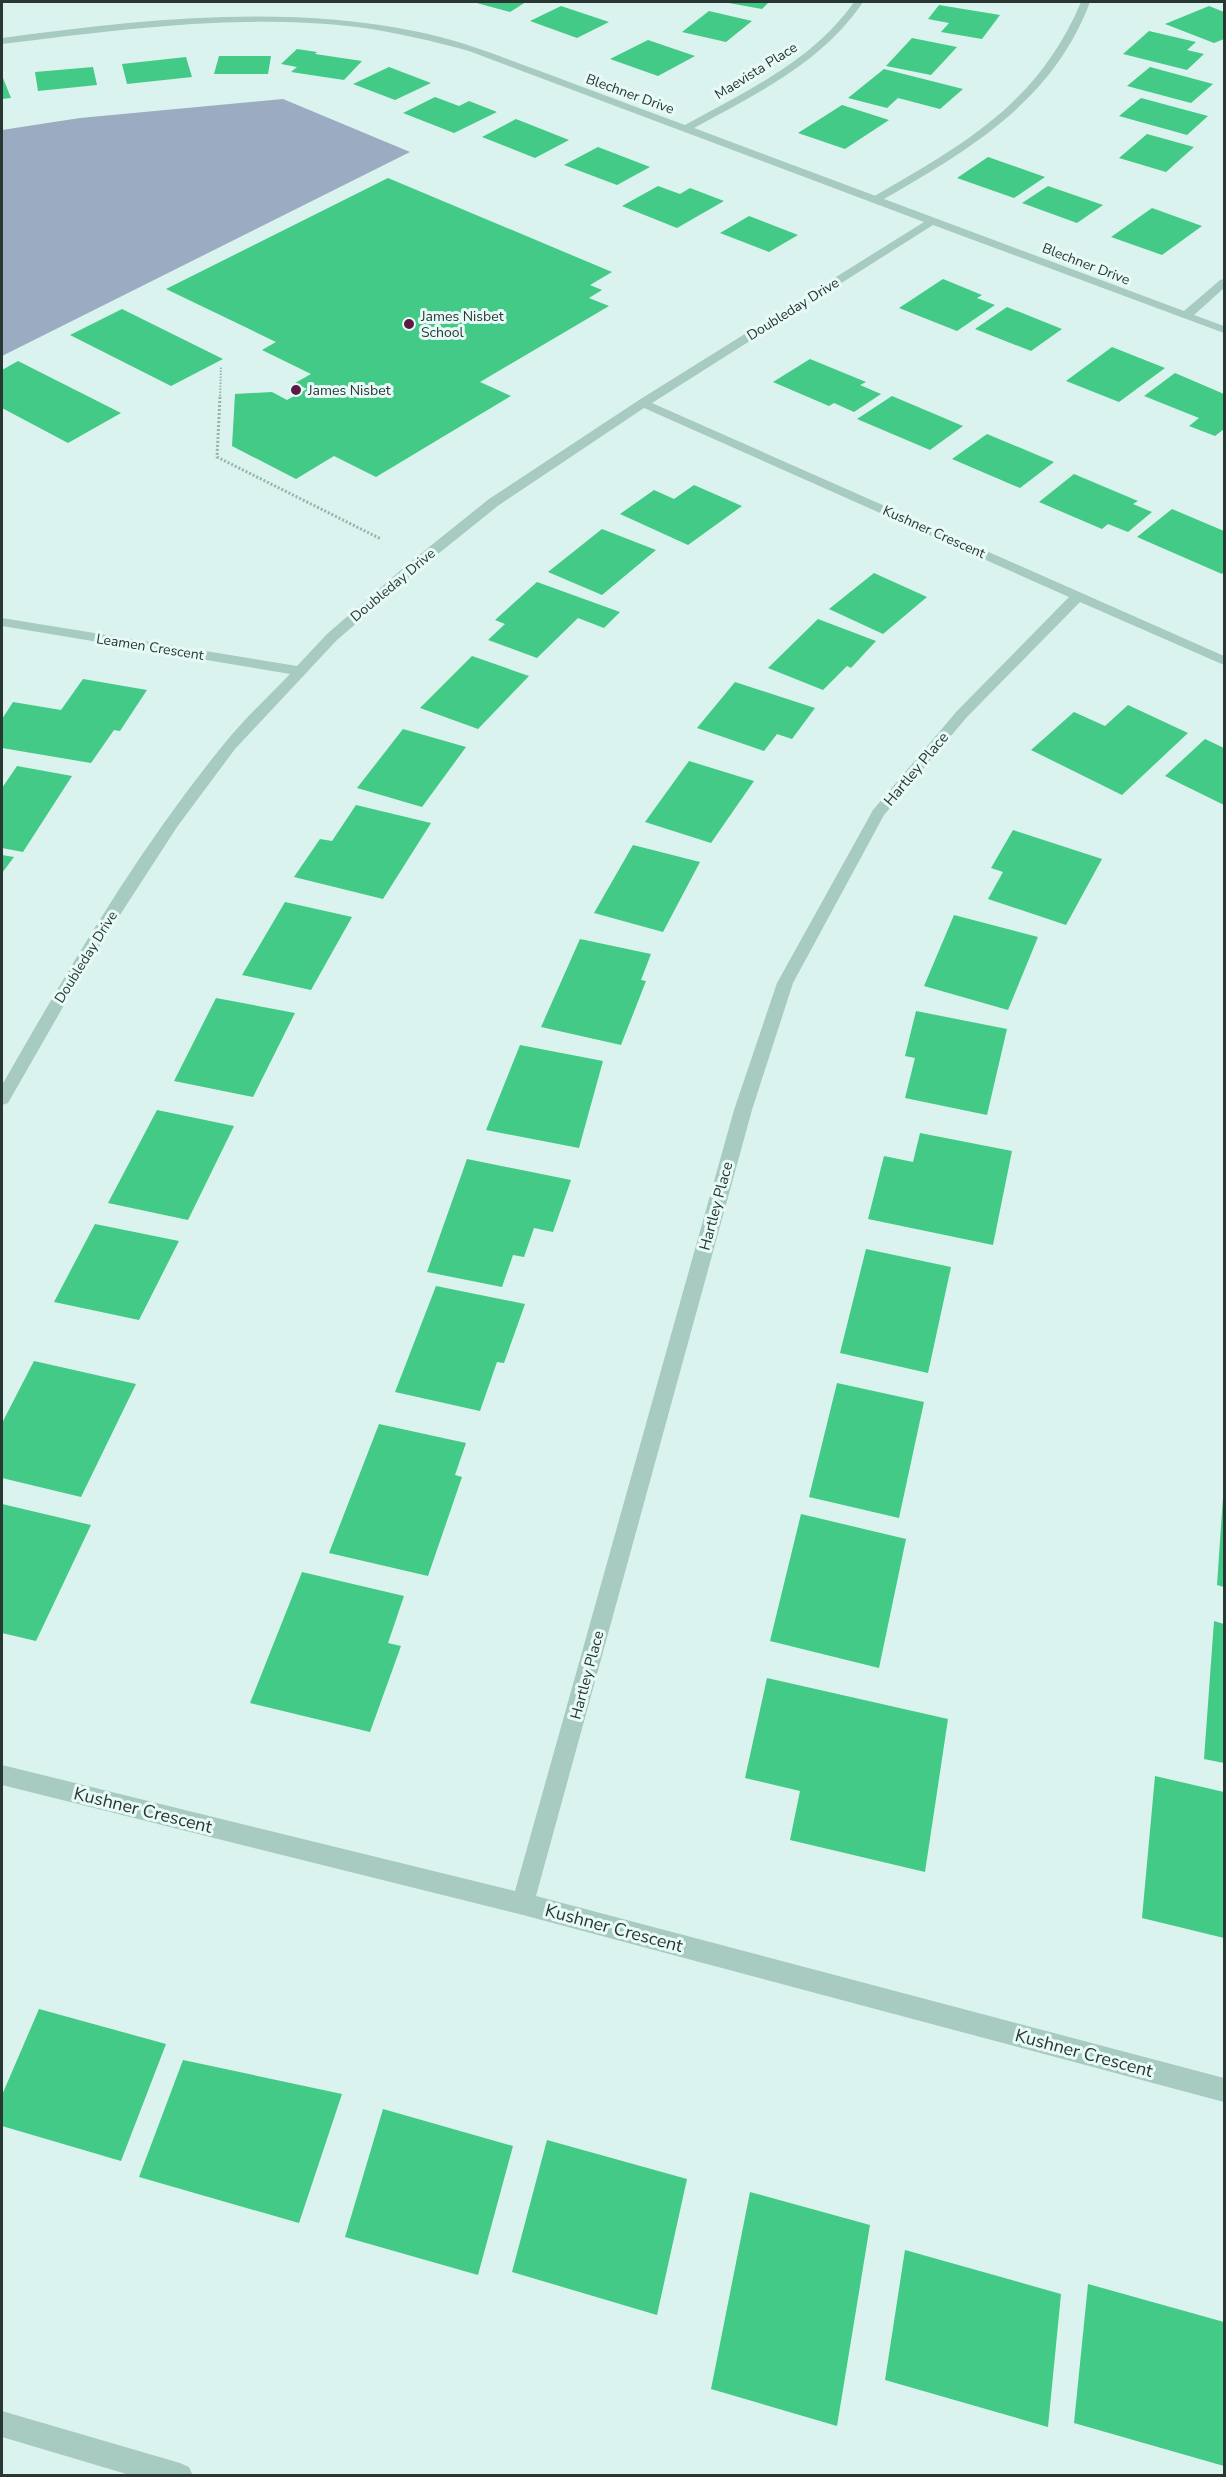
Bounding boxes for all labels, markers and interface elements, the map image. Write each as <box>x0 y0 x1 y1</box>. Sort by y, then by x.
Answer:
street label: Maevista Place <box>711 38 801 104</box>
street label: Blechner Drive <box>583 69 677 119</box>
street label: Blechner Drive <box>1039 239 1133 289</box>
street label: Doubleday Drive <box>743 273 843 345</box>
place label: James Nisbet School <box>420 307 504 342</box>
marker: James Nisbet School <box>402 317 416 331</box>
place label: James Nisbet <box>307 381 391 400</box>
marker: James Nisbet <box>289 383 303 397</box>
street label: Kushner Crescent <box>880 501 988 563</box>
street label: Doubleday Drive <box>347 544 439 626</box>
street label: Leamen Crescent <box>95 629 205 665</box>
street label: Hartley Place <box>879 728 953 810</box>
street label: Doubleday Drive <box>50 907 122 1007</box>
street label: Hartley Place <box>695 1160 737 1252</box>
street label: Hartley Place <box>566 1629 608 1721</box>
street label: Kushner Crescent <box>71 1781 215 1839</box>
street label: Kushner Crescent <box>542 1898 686 1958</box>
street label: Kushner Crescent <box>1012 2023 1156 2083</box>

